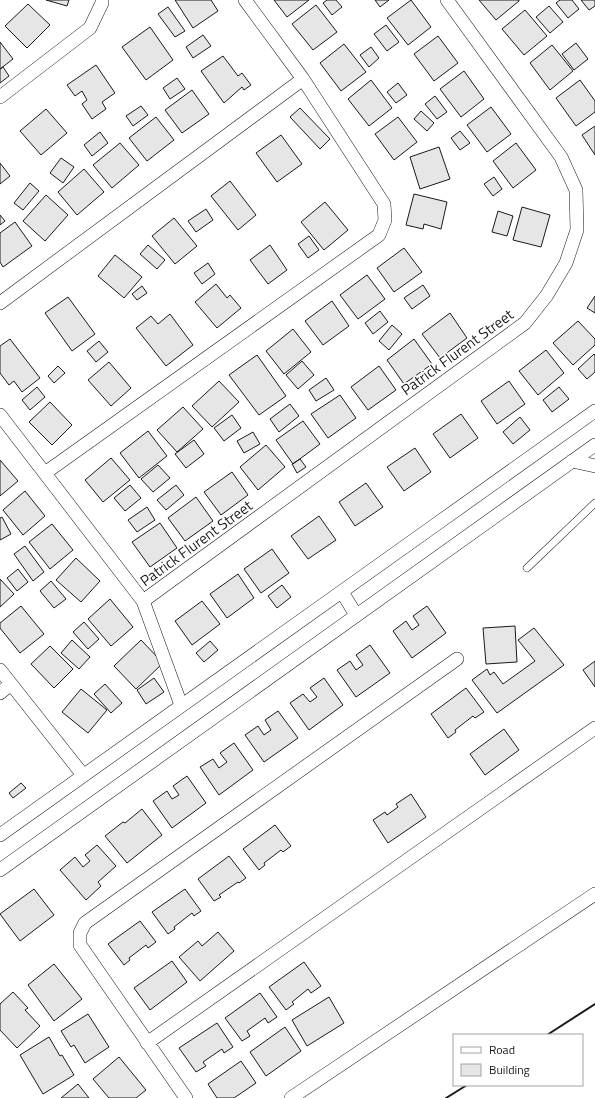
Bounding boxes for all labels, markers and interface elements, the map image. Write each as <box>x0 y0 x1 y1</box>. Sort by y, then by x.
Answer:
street label: Patrick Flurent Street <box>396 303 519 401</box>
street label: Patrick Flurent Street <box>135 494 258 592</box>
legend <box>453 1034 583 1086</box>
text: Road <box>489 1040 515 1059</box>
text: Building <box>489 1060 530 1079</box>

